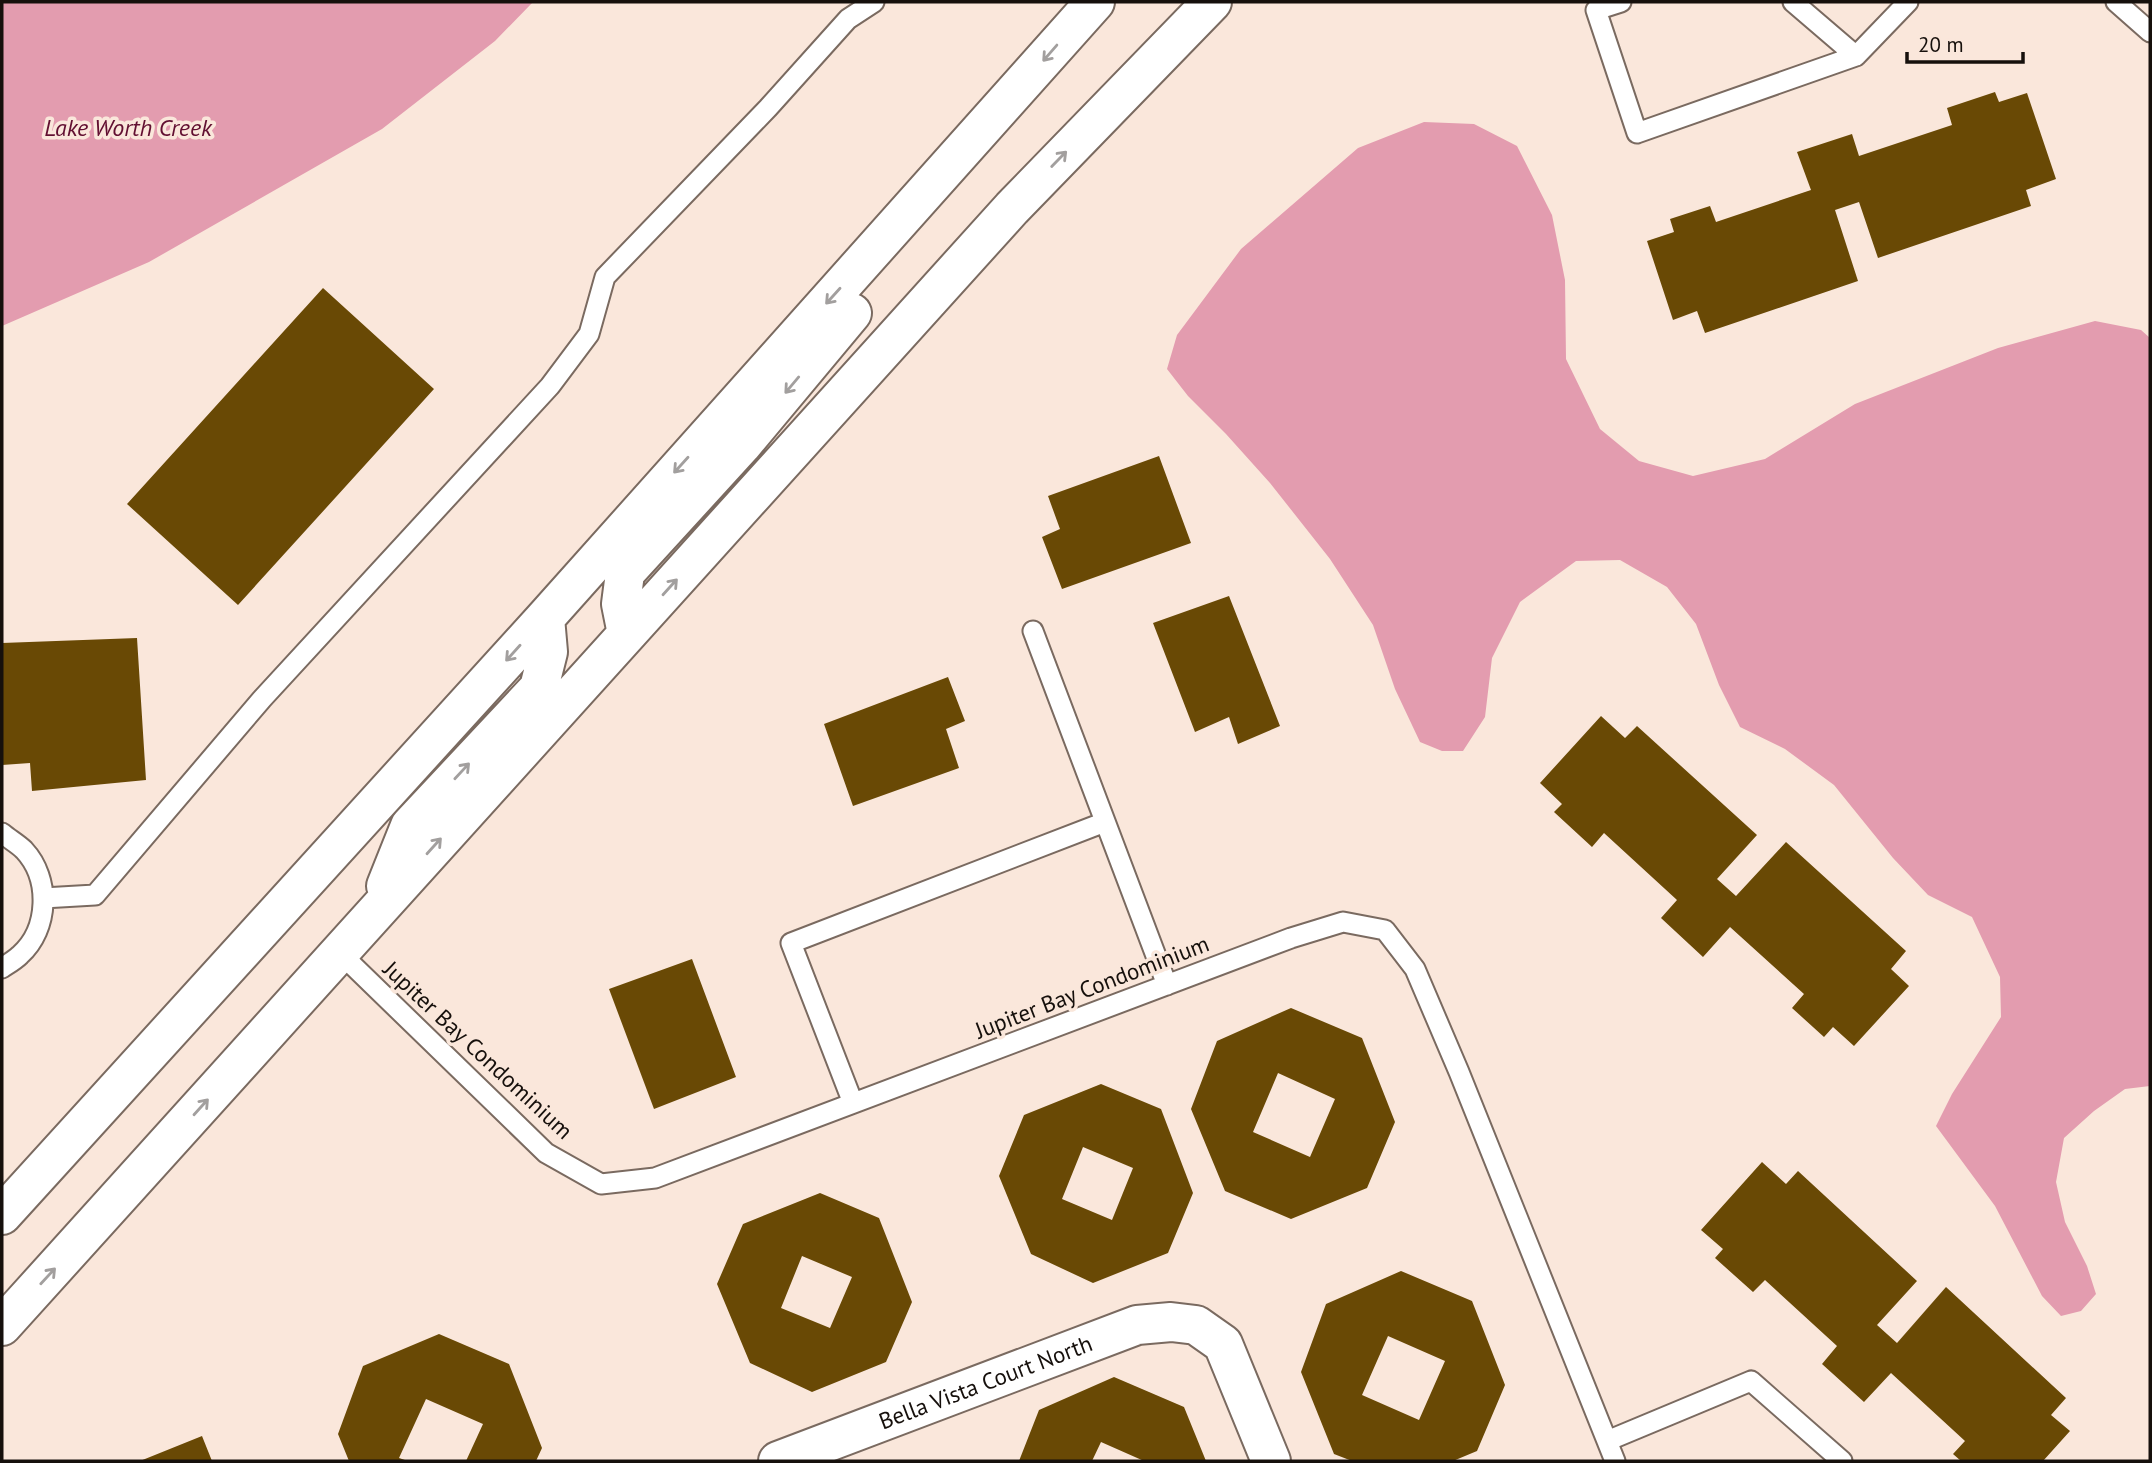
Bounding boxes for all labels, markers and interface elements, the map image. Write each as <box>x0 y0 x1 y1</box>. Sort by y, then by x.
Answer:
scale bar <box>1907 21 2022 65</box>
text: 20 m <box>1918 31 1964 58</box>
one-way arrow <box>1041 44 1058 61</box>
water label: Lake Worth Creek <box>44 112 213 143</box>
one-way arrow <box>1051 151 1068 168</box>
one-way arrow <box>825 287 841 305</box>
one-way arrow <box>784 375 799 393</box>
one-way arrow <box>673 456 689 474</box>
one-way arrow <box>661 579 678 596</box>
one-way arrow <box>505 644 521 662</box>
one-way arrow <box>453 763 470 780</box>
one-way arrow <box>426 837 442 855</box>
street label: Jupiter Bay Condominium <box>970 928 1213 1045</box>
street label: Jupiter Bay Condominium <box>377 954 579 1145</box>
one-way arrow <box>193 1098 209 1116</box>
one-way arrow <box>40 1268 57 1285</box>
street label: Bella Vista Court North <box>875 1328 1096 1435</box>

